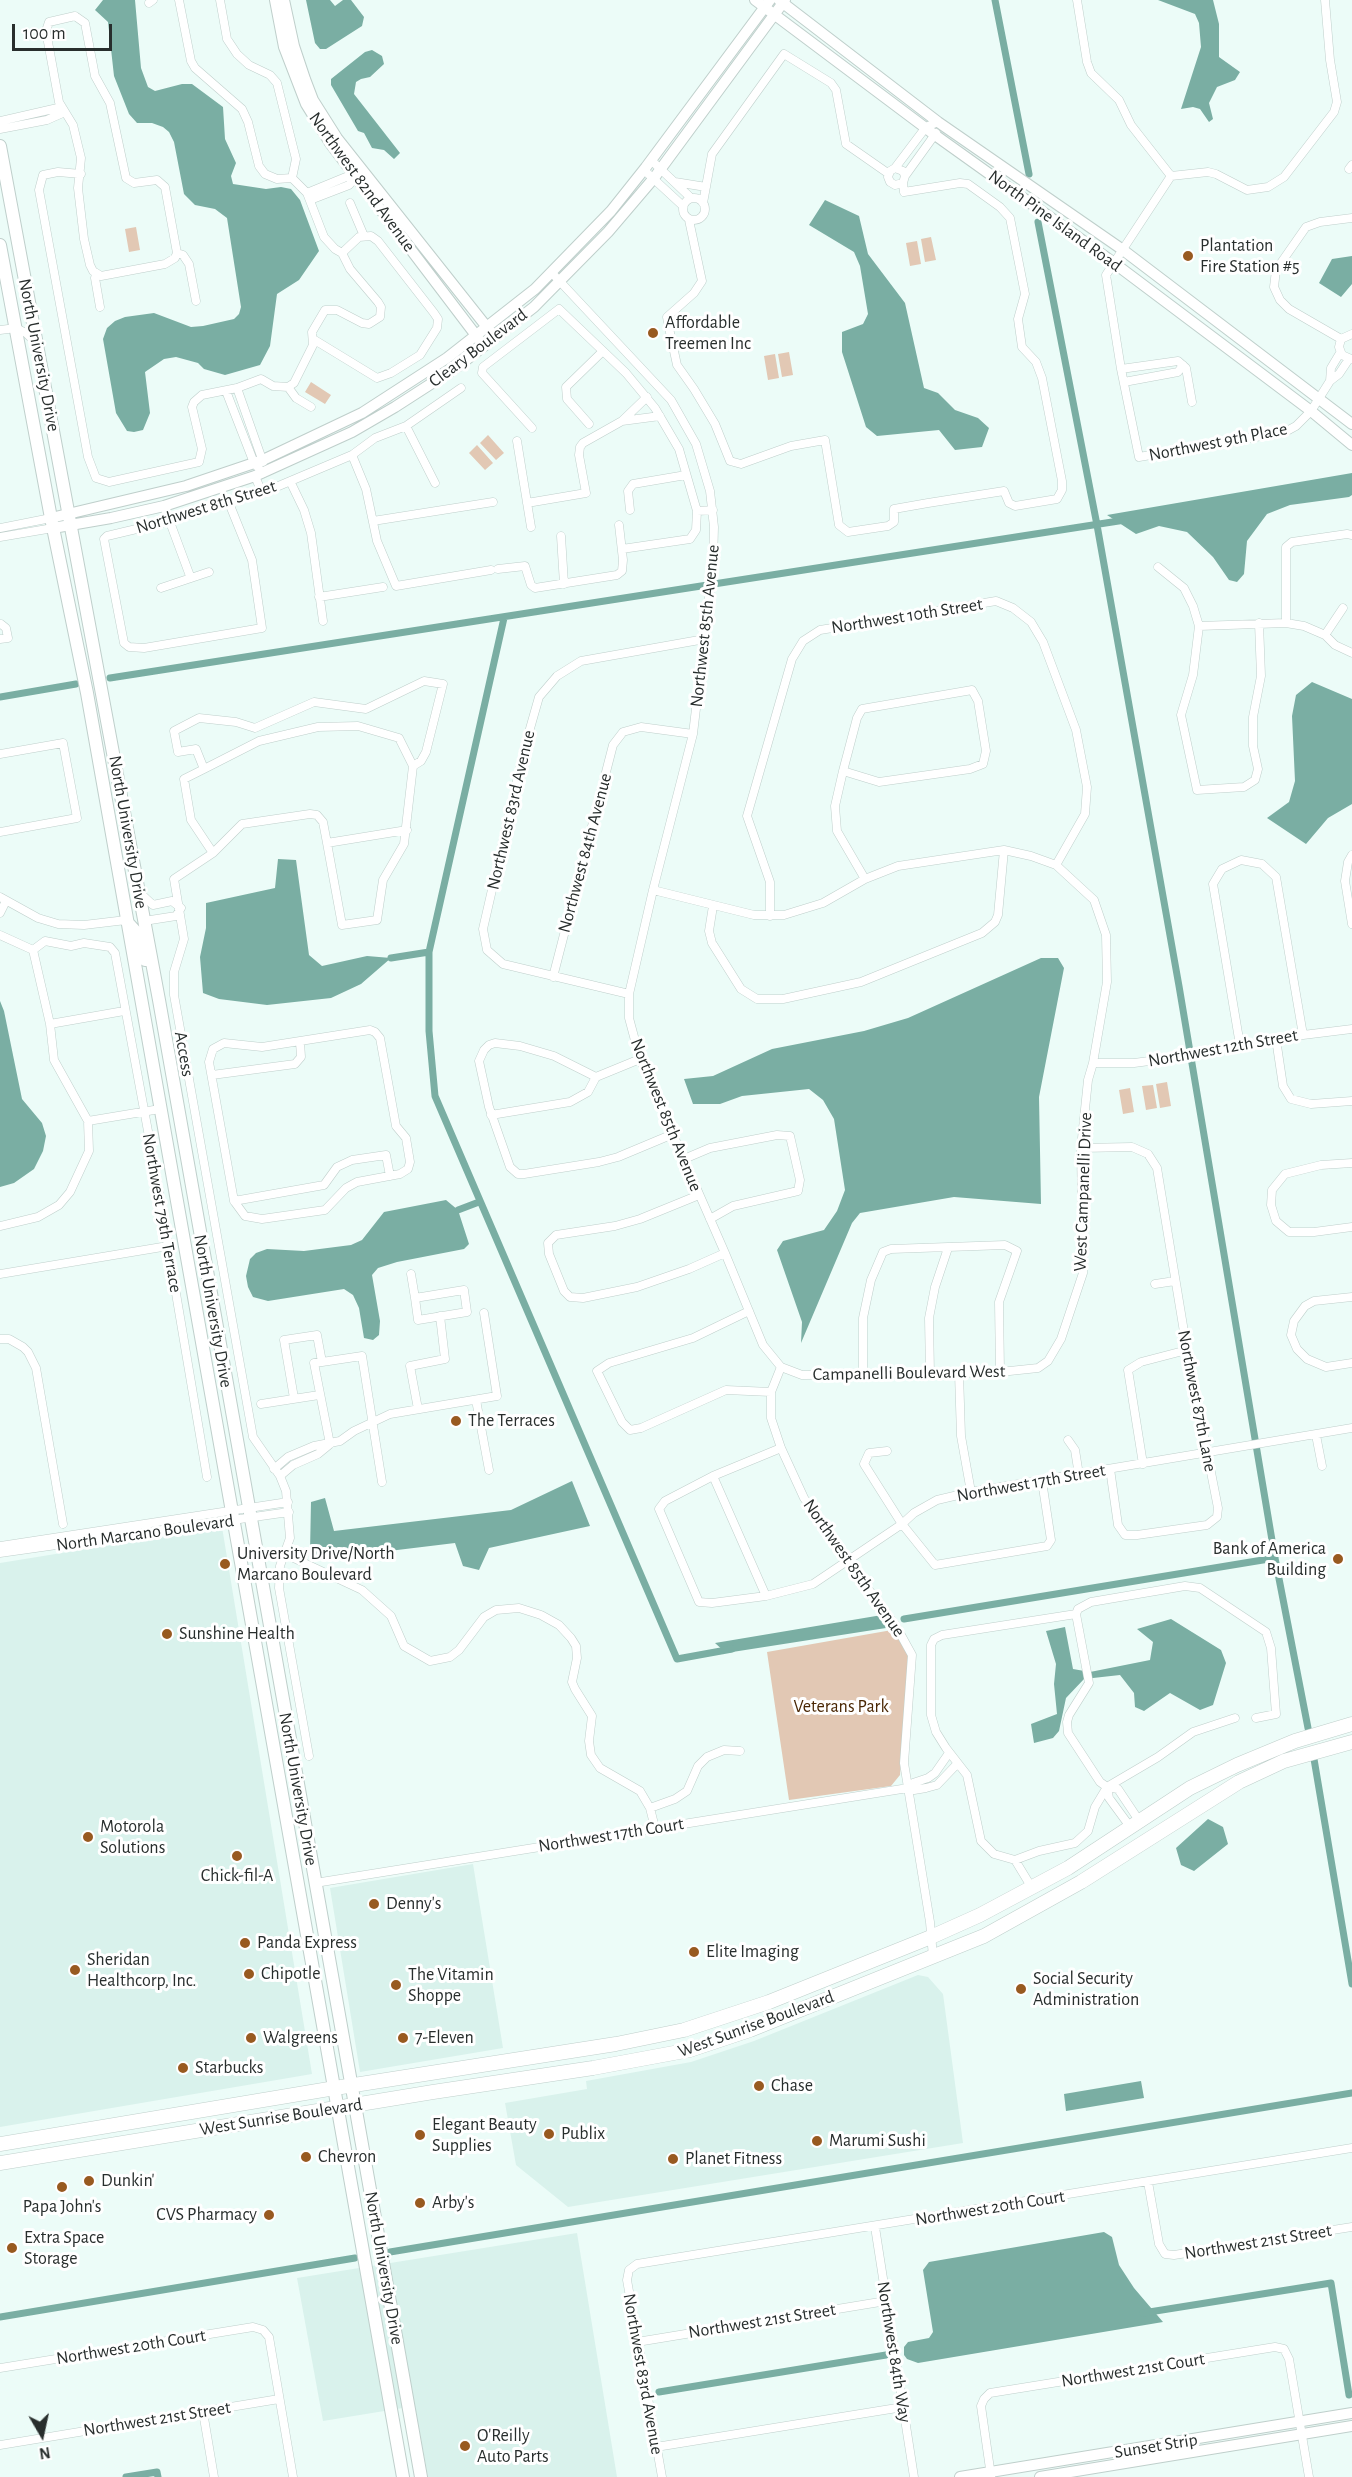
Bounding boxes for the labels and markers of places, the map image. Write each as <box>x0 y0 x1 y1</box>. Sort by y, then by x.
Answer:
place label: Plantation Fire Station #5 <box>1200 235 1300 278</box>
marker: Plantation Fire Station #5 <box>1181 249 1195 263</box>
place label: Affordable Treemen Inc <box>665 312 751 354</box>
marker: Affordable Treemen Inc <box>646 326 660 340</box>
place label: The Terraces <box>468 1410 555 1432</box>
marker: The Terraces <box>449 1414 463 1428</box>
place label: Bank of America Building <box>1213 1538 1326 1580</box>
place label: University Drive/North Marcano Boulevard <box>237 1543 395 1586</box>
marker: Bank of America Building <box>1331 1552 1345 1566</box>
marker: University Drive/North Marcano Boulevard <box>218 1557 232 1571</box>
place label: Sunshine Health <box>179 1623 295 1645</box>
marker: Sunshine Health <box>160 1627 174 1641</box>
place label: Motorola Solutions <box>100 1816 165 1858</box>
marker: Motorola Solutions <box>81 1830 95 1844</box>
marker: Chick-fil-A <box>230 1849 244 1863</box>
place label: Chick-fil-A <box>201 1865 273 1887</box>
place label: Denny's <box>386 1893 441 1915</box>
marker: Denny's <box>367 1897 381 1911</box>
place label: Panda Express <box>257 1932 357 1954</box>
marker: Panda Express <box>238 1936 252 1950</box>
place label: Elite Imaging <box>706 1941 799 1963</box>
marker: Elite Imaging <box>687 1945 701 1959</box>
place label: Sheridan Healthcorp, Inc. <box>87 1949 196 1992</box>
marker: Sheridan Healthcorp, Inc. <box>68 1963 82 1977</box>
place label: Chipotle <box>261 1963 321 1985</box>
place label: The Vitamin Shoppe <box>408 1964 494 2006</box>
marker: Chipotle <box>242 1967 256 1981</box>
place label: Social Security Administration <box>1033 1968 1139 2010</box>
marker: The Vitamin Shoppe <box>389 1978 403 1992</box>
marker: Social Security Administration <box>1014 1982 1028 1996</box>
place label: Walgreens <box>263 2027 338 2049</box>
place label: 7-Eleven <box>415 2027 474 2049</box>
marker: Walgreens <box>244 2031 258 2045</box>
marker: 7-Eleven <box>396 2031 410 2045</box>
place label: Starbucks <box>195 2057 263 2079</box>
marker: Starbucks <box>176 2061 190 2075</box>
place label: Chase <box>771 2075 813 2097</box>
marker: Chase <box>752 2079 766 2093</box>
place label: Elegant Beauty Supplies <box>432 2114 537 2156</box>
place label: Publix <box>561 2123 605 2145</box>
marker: Publix <box>542 2127 556 2141</box>
marker: Elegant Beauty Supplies <box>413 2128 427 2142</box>
place label: Marumi Sushi <box>829 2130 926 2152</box>
marker: Marumi Sushi <box>810 2134 824 2148</box>
place label: Chevron <box>318 2146 376 2168</box>
place label: Planet Fitness <box>685 2148 782 2170</box>
marker: Chevron <box>299 2150 313 2164</box>
marker: Planet Fitness <box>666 2152 680 2166</box>
place label: Dunkin' <box>101 2170 155 2192</box>
marker: Dunkin' <box>82 2174 96 2188</box>
marker: Papa John's <box>55 2180 69 2194</box>
place label: Arby's <box>432 2192 474 2214</box>
place label: Papa John's <box>23 2196 101 2218</box>
marker: Arby's <box>413 2196 427 2210</box>
place label: CVS Pharmacy <box>156 2204 257 2226</box>
marker: CVS Pharmacy <box>262 2208 276 2222</box>
place label: Extra Space Storage <box>24 2227 104 2270</box>
marker: Extra Space Storage <box>5 2241 19 2255</box>
place label: O'Reilly Auto Parts <box>477 2425 549 2468</box>
marker: O'Reilly Auto Parts <box>458 2439 472 2453</box>

